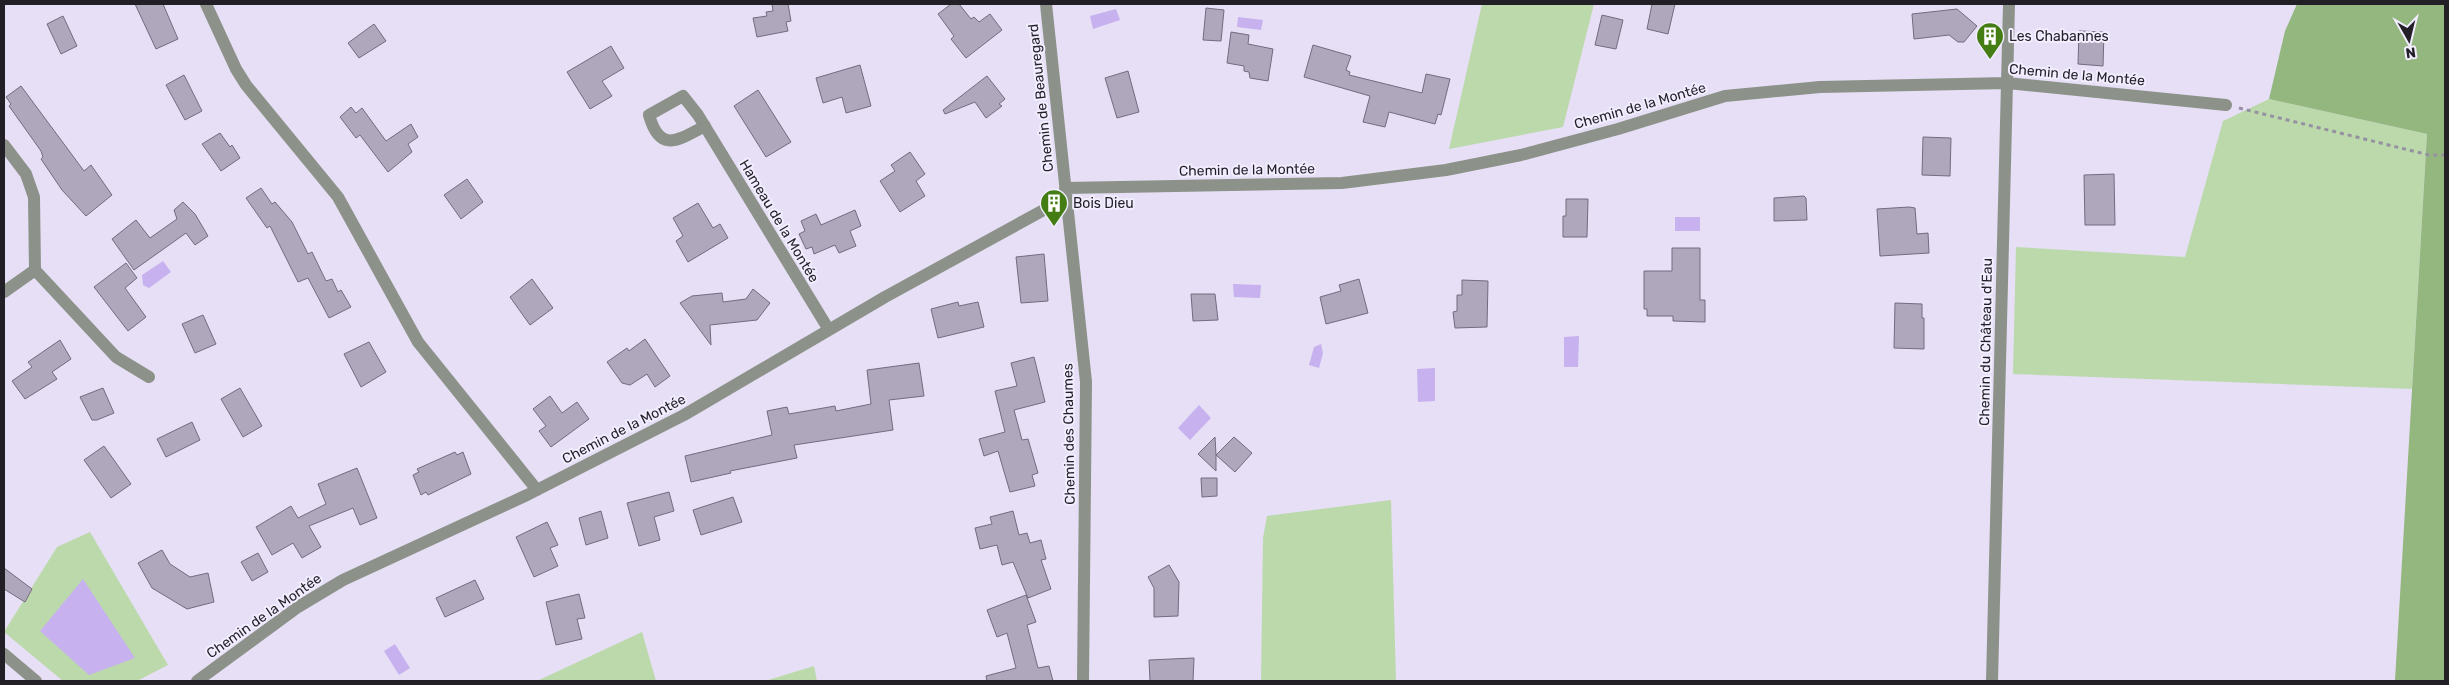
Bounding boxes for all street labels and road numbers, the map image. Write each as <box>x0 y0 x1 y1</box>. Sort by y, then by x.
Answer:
street label: Chemin de Beauregard <box>1025 23 1057 173</box>
street label: Chemin de la Montée <box>2008 61 2146 89</box>
street label: Chemin de la Montée <box>1572 79 1708 133</box>
street label: Hameau de la Montée <box>736 156 823 286</box>
street label: Chemin de la Montée <box>1179 160 1315 180</box>
street label: Chemin du Château d'Eau <box>1976 258 1996 426</box>
street label: Chemin des Chaumes <box>1059 363 1079 505</box>
street label: Chemin de la Montée <box>559 390 689 468</box>
street label: Chemin de la Montée <box>203 570 325 662</box>

